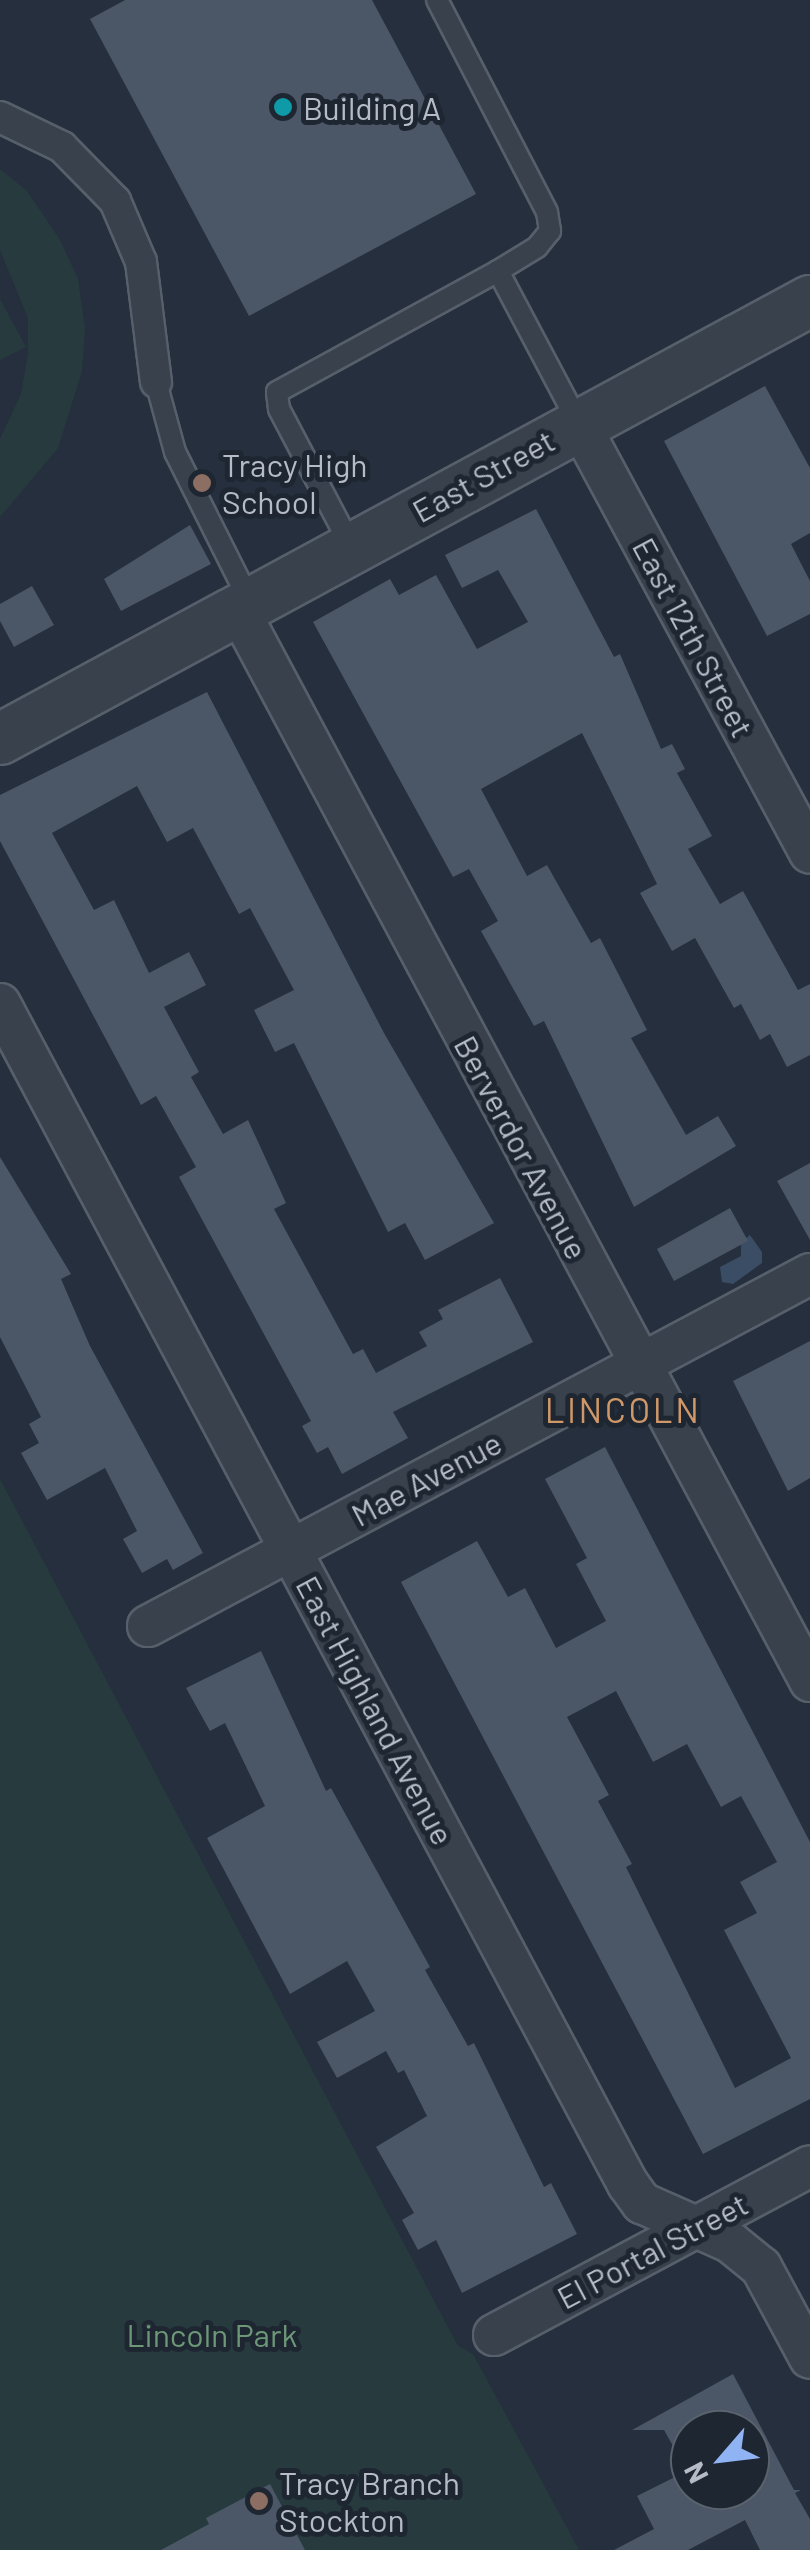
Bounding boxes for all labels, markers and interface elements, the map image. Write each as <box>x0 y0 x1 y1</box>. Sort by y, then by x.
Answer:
place label: Building A <box>303 88 441 126</box>
marker: Building A <box>272 96 294 118</box>
street label: East Street <box>405 420 561 530</box>
place label: Tracy High School <box>222 446 368 521</box>
marker: Tracy High School <box>191 472 213 494</box>
street label: East 12th Street <box>625 531 763 743</box>
street label: Berverdor Avenue <box>447 1029 597 1265</box>
district label: LINCOLN <box>545 1388 701 1430</box>
street label: Mae Avenue <box>344 1422 508 1534</box>
street label: East Highland Avenue <box>289 1569 463 1851</box>
street label: El Portal Street <box>550 2184 754 2316</box>
park label: Lincoln Park <box>126 2315 298 2353</box>
north arrow <box>670 2410 770 2510</box>
text: N <box>676 2457 715 2489</box>
place label: Tracy Branch Stockton <box>279 2464 460 2539</box>
marker: Tracy Branch Stockton <box>248 2490 270 2512</box>

